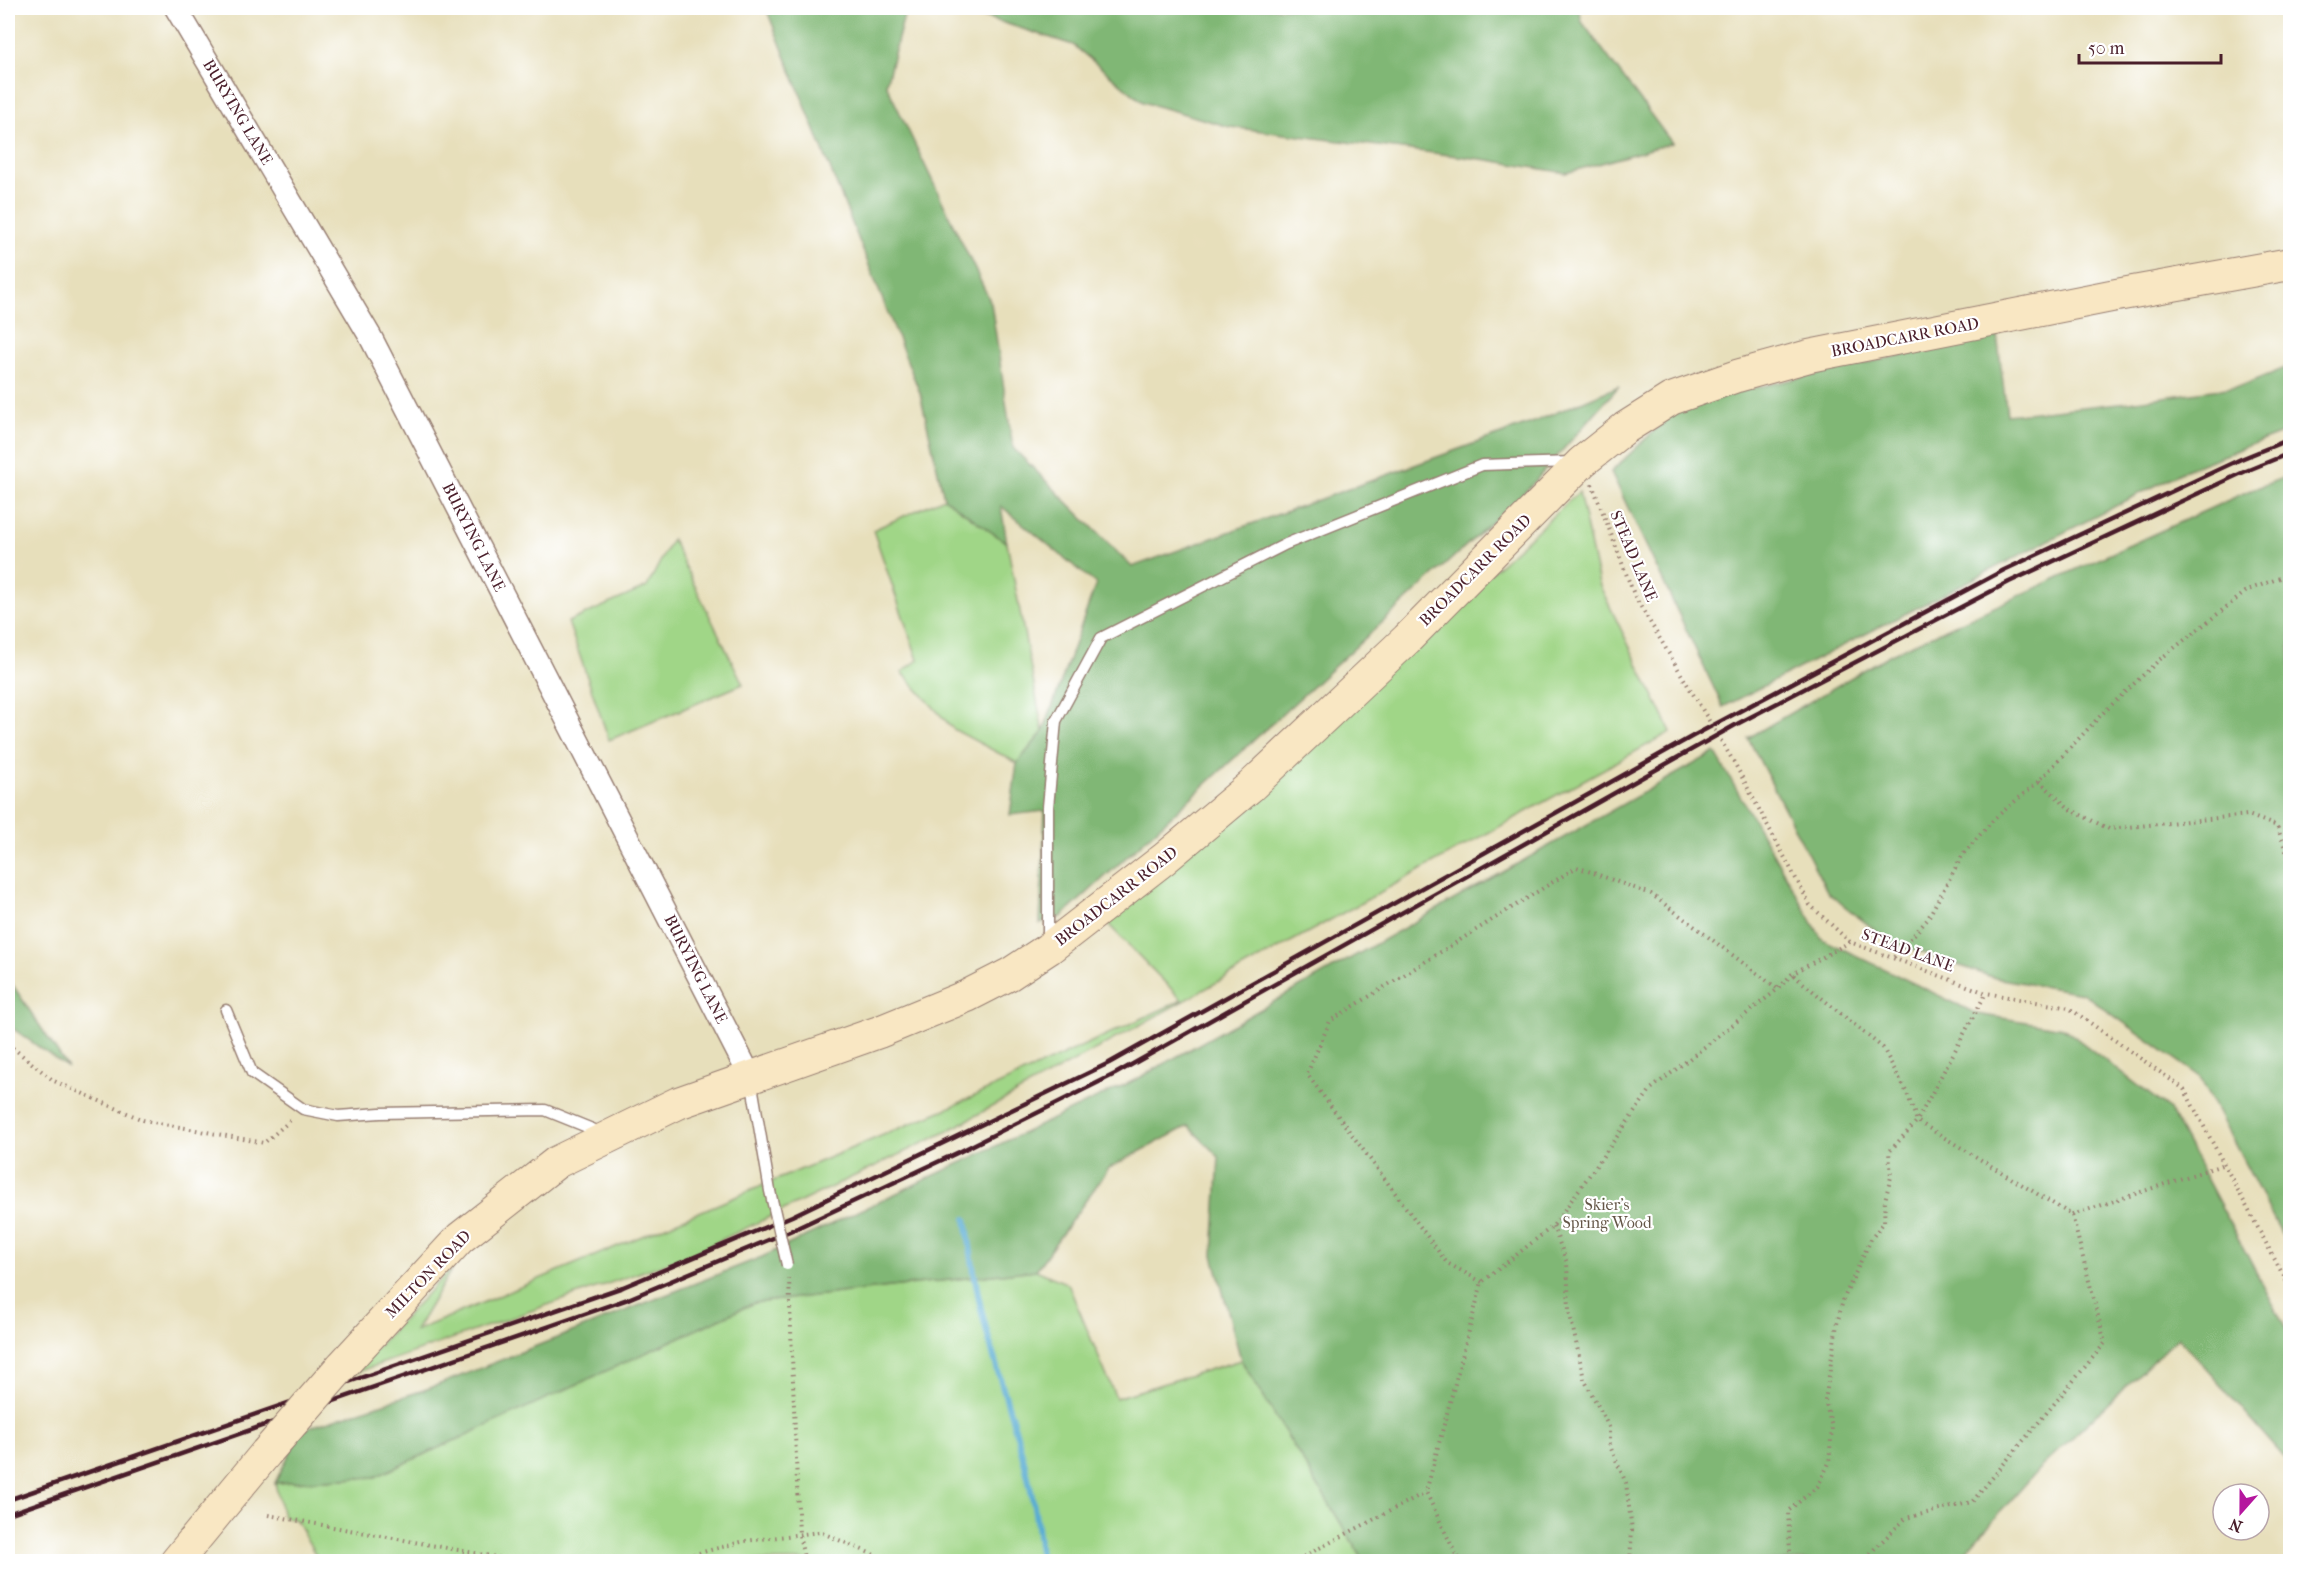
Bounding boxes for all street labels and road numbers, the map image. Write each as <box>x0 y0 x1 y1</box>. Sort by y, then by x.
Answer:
street label: BURYING LANE <box>199 56 277 168</box>
street label: BROADCARR ROAD <box>1829 313 1981 361</box>
street label: BURYING LANE <box>438 479 510 595</box>
street label: STEAD LANE <box>1606 508 1662 605</box>
street label: BROADCARR ROAD <box>1415 510 1535 630</box>
street label: BROADCARR ROAD <box>1051 842 1181 950</box>
street label: BURYING LANE <box>660 911 732 1027</box>
street label: STEAD LANE <box>1859 924 1957 976</box>
street label: MILTON ROAD <box>381 1226 475 1322</box>

